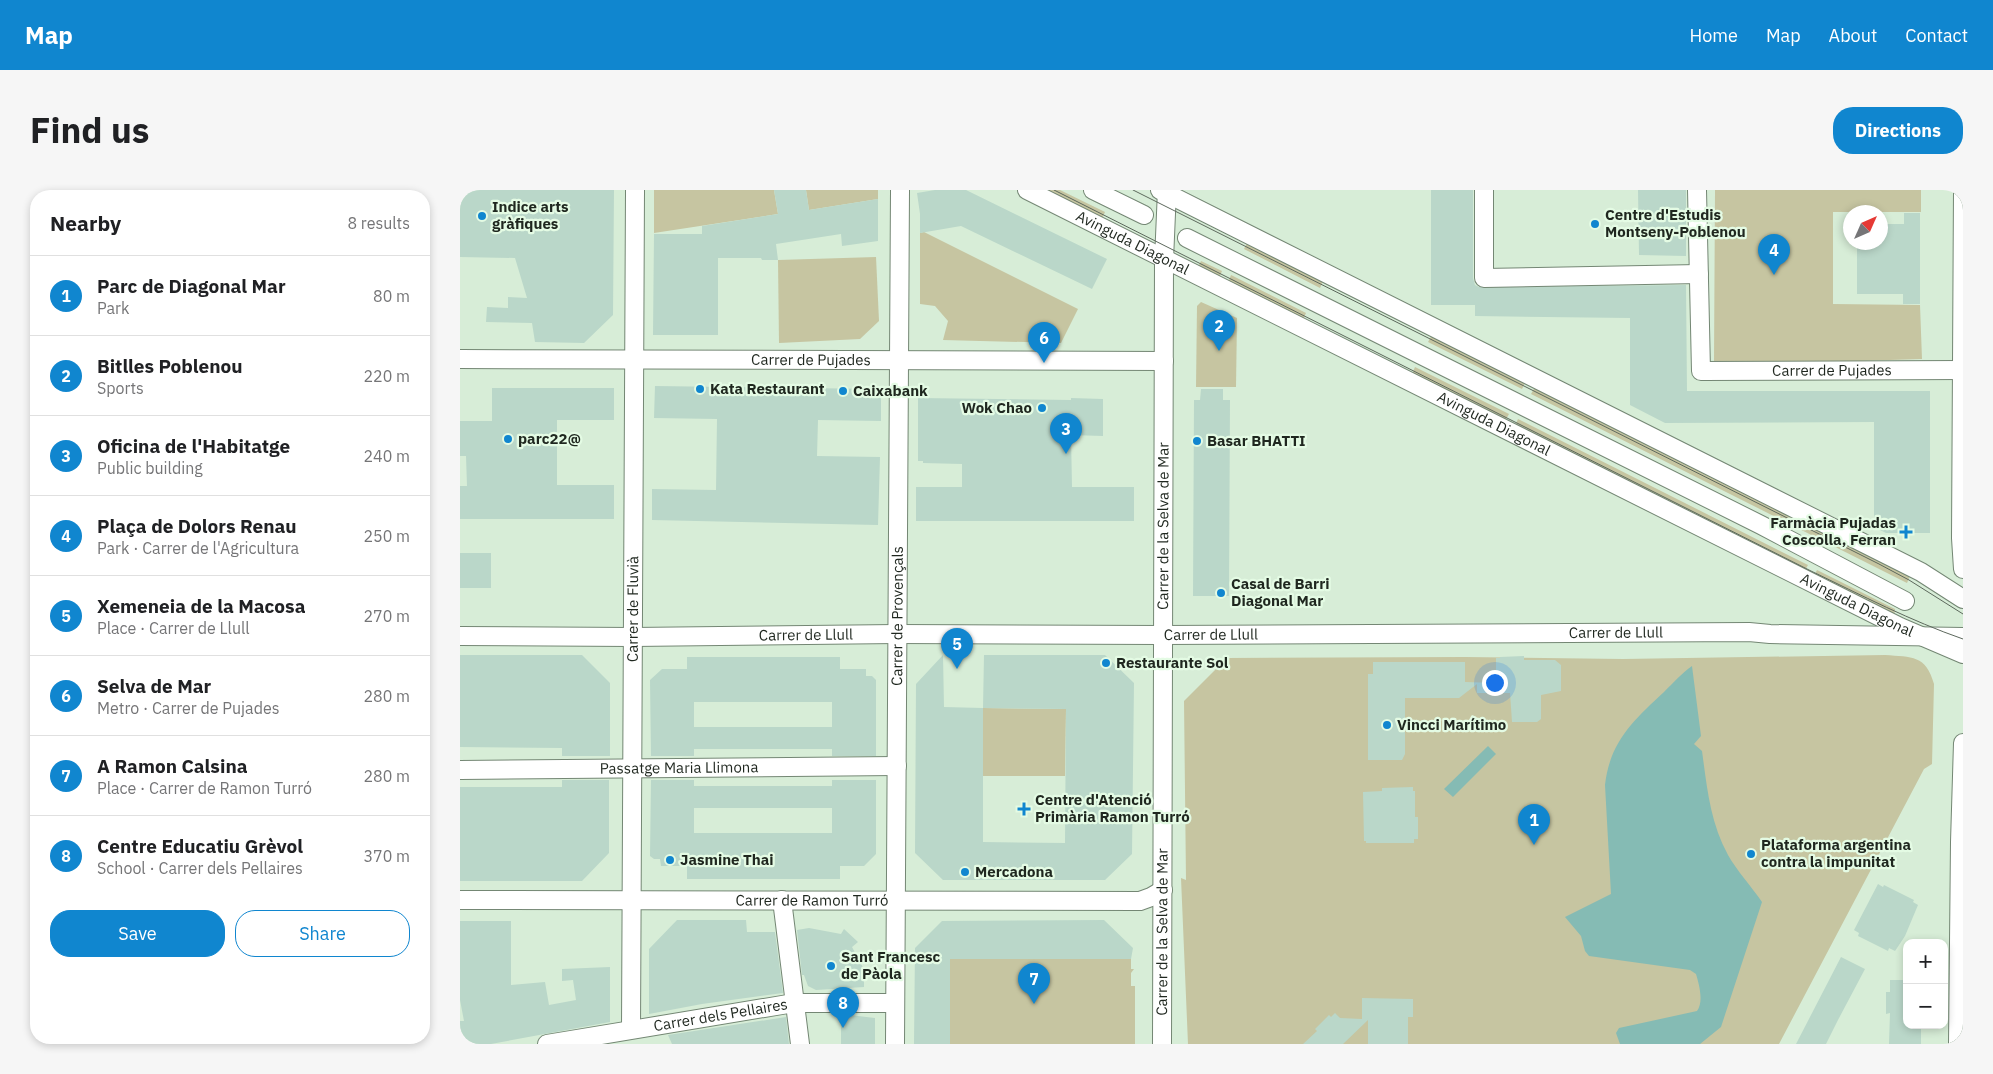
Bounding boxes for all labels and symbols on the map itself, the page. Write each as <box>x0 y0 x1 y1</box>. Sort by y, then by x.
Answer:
place label: Indice arts gràfiques <box>492 197 569 233</box>
place label: Centre d'Estudis Montseny-Poblenou <box>1605 205 1746 241</box>
north arrow <box>1843 205 1888 250</box>
street label: Avinguda Diagonal <box>1073 206 1193 279</box>
marker: Indice arts gràfiques <box>476 210 488 222</box>
marker: Centre d'Estudis Montseny-Poblenou <box>1589 218 1601 230</box>
pin: 4 <box>1758 234 1790 275</box>
pin: 2 <box>1203 310 1235 351</box>
pin: 6 <box>1028 322 1060 363</box>
street label: Carrer de Pujades <box>751 350 871 369</box>
street label: Carrer de Pujades <box>1772 360 1892 380</box>
place label: Kata Restaurant <box>710 379 825 398</box>
place label: Caixabank <box>853 381 928 400</box>
marker: Kata Restaurant <box>694 383 706 395</box>
marker: Caixabank <box>837 385 849 397</box>
street label: Avinguda Diagonal <box>1434 387 1554 460</box>
place label: Wok Chao <box>961 398 1032 417</box>
marker: Wok Chao <box>1036 402 1048 414</box>
pin: 3 <box>1050 413 1082 454</box>
place label: parc22@ <box>518 429 581 448</box>
place label: Basar BHATTI <box>1207 431 1306 450</box>
marker: parc22@ <box>502 433 514 445</box>
marker: Basar BHATTI <box>1191 435 1203 447</box>
street label: Carrer de la Selva de Mar <box>1153 442 1173 610</box>
place label: Farmàcia Pujadas Coscolla, Ferran <box>1770 513 1896 549</box>
marker: Farmàcia Pujadas Coscolla, Ferran <box>1900 526 1912 538</box>
street label: Carrer de Provençals <box>887 546 907 686</box>
street label: Carrer de Fluvià <box>623 556 642 662</box>
street label: Avinguda Diagonal <box>1797 569 1917 641</box>
place label: Casal de Barri Diagonal Mar <box>1231 574 1330 610</box>
marker: Casal de Barri Diagonal Mar <box>1215 587 1227 599</box>
street label: Carrer de Llull <box>1569 622 1663 642</box>
street label: Carrer de Llull <box>759 624 853 645</box>
street label: Carrer de Llull <box>1164 625 1258 644</box>
pin: 5 <box>941 628 973 669</box>
place label: Restaurante Sol <box>1116 653 1229 672</box>
marker: Restaurante Sol <box>1100 657 1112 669</box>
your location <box>1482 670 1508 696</box>
place label: Vincci Marítimo <box>1397 715 1506 734</box>
marker: Vincci Marítimo <box>1381 719 1393 731</box>
street label: Passatge Maria Llimona <box>600 757 758 778</box>
place label: Centre d'Atenció Primària Ramon Turró <box>1035 790 1190 826</box>
marker: Centre d'Atenció Primària Ramon Turró <box>1017 802 1031 816</box>
pin: 1 <box>1518 804 1550 845</box>
place label: Plataforma argentina contra la impunitat <box>1761 835 1911 871</box>
street label: Carrer de la Selva de Mar <box>1152 848 1172 1016</box>
marker: Plataforma argentina contra la impunitat <box>1745 848 1757 860</box>
place label: Jasmine Thai <box>680 850 774 869</box>
marker: Jasmine Thai <box>664 854 676 866</box>
place label: Mercadona <box>975 862 1054 881</box>
marker: Mercadona <box>959 866 971 878</box>
street label: Carrer de Ramon Turró <box>736 890 888 910</box>
place label: Sant Francesc de Pàola <box>841 947 940 983</box>
marker: Sant Francesc de Pàola <box>825 960 837 972</box>
pin: 7 <box>1018 963 1050 1004</box>
pin: 8 <box>827 987 859 1028</box>
street label: Carrer dels Pellaires <box>652 994 789 1035</box>

